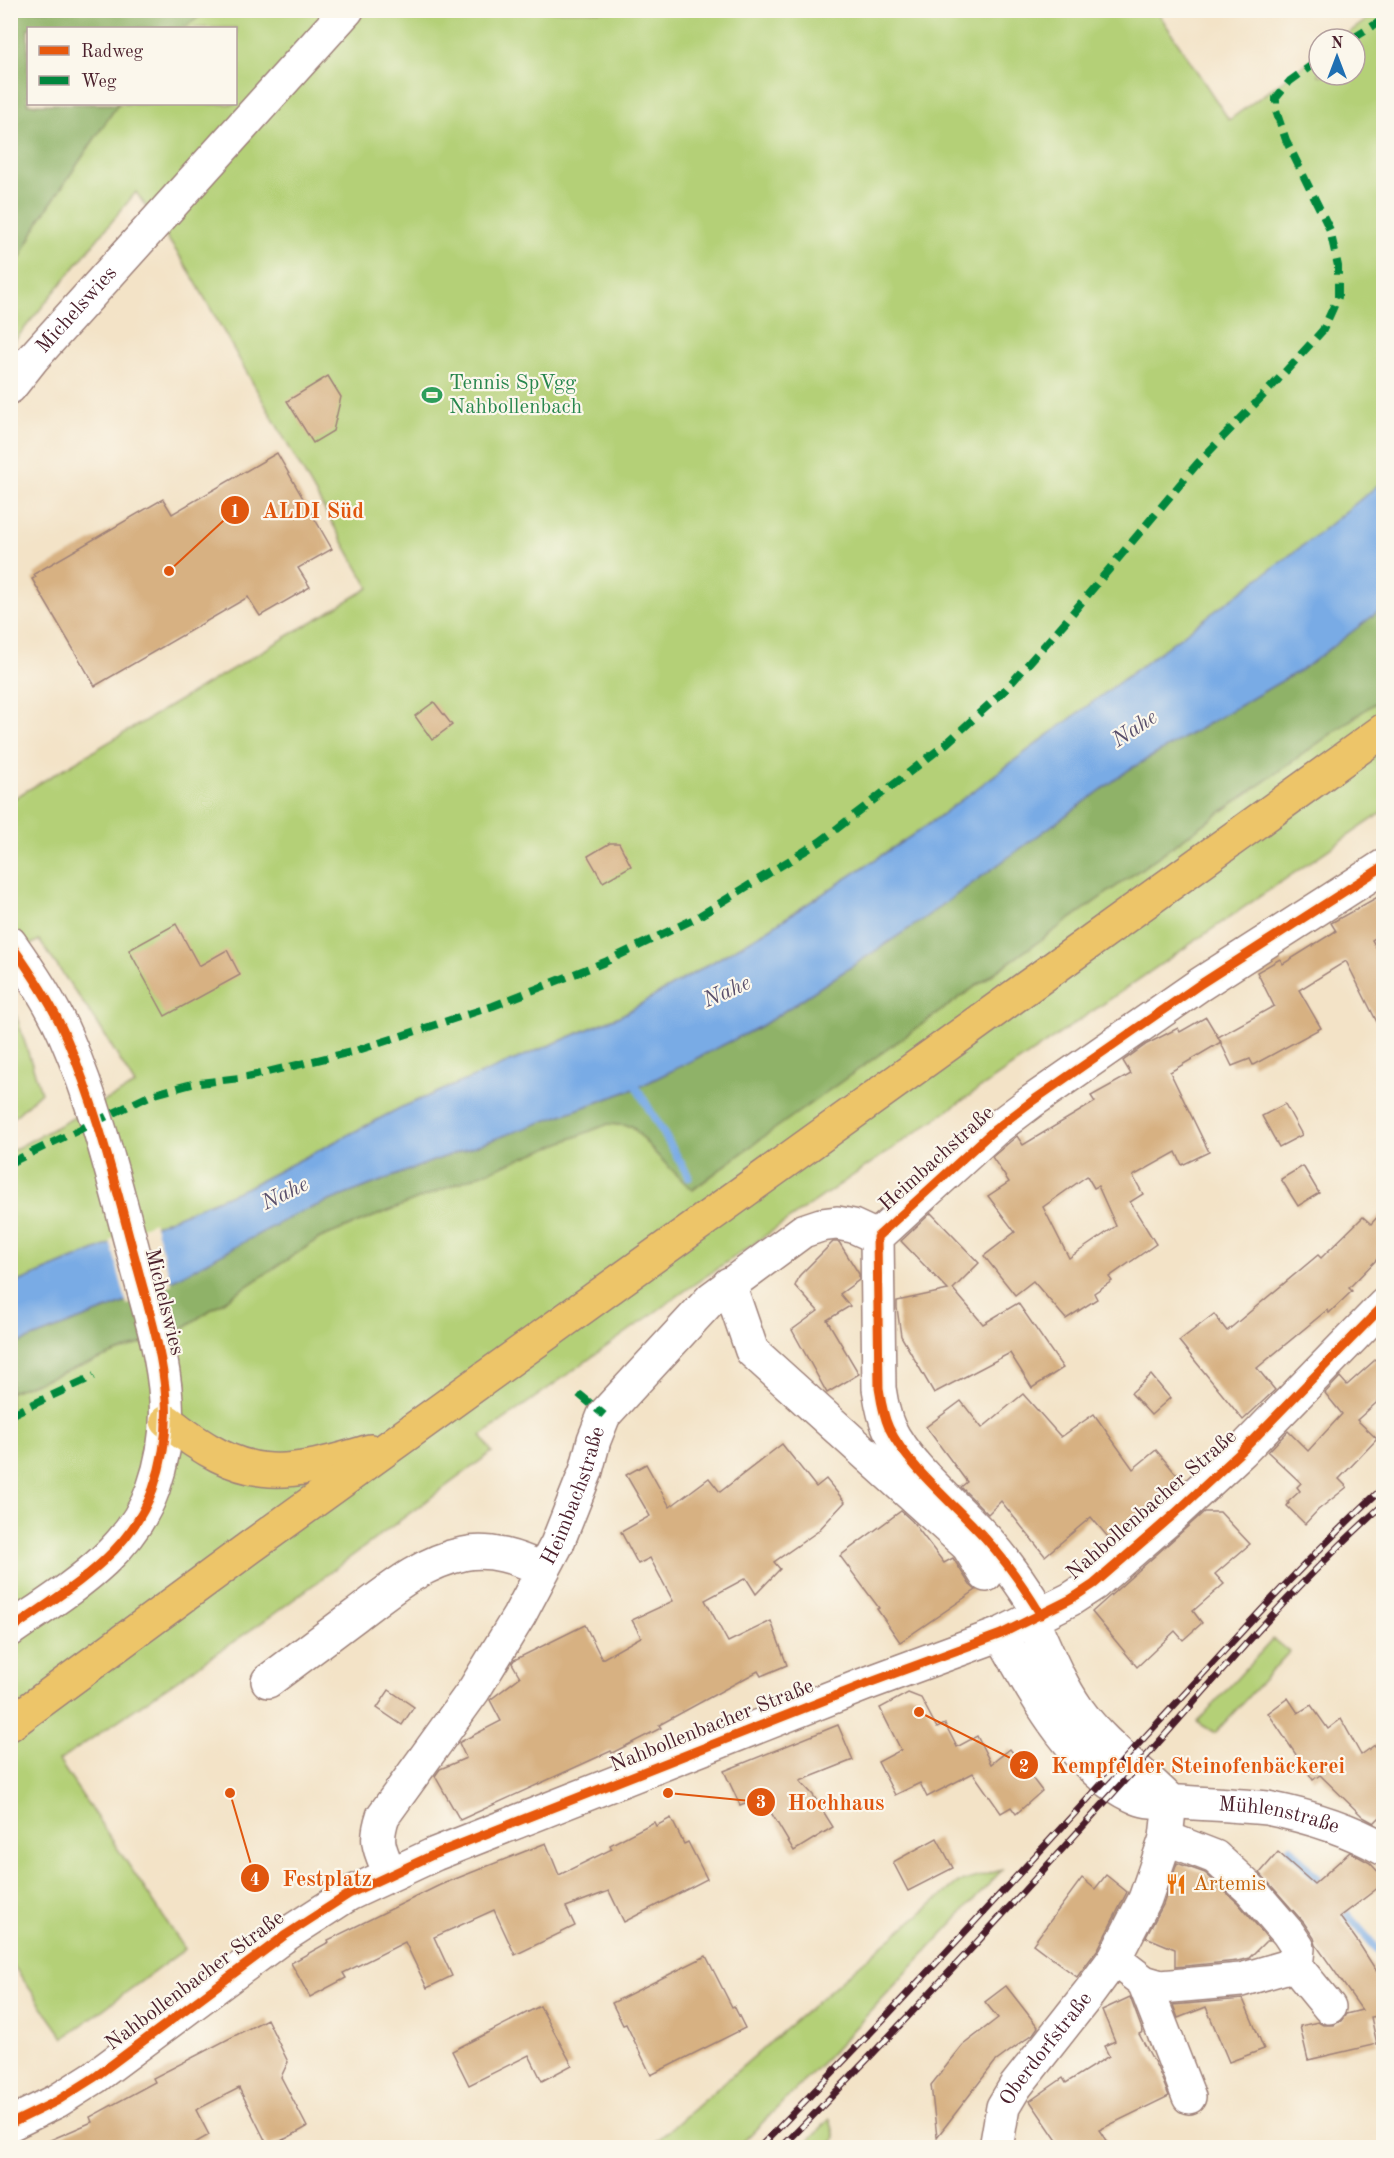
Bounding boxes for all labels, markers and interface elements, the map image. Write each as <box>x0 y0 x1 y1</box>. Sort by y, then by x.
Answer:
legend <box>27 27 237 105</box>
north arrow <box>1307 27 1367 87</box>
text: N <box>1331 36 1344 52</box>
text: Radweg <box>81 43 144 61</box>
text: Weg <box>81 73 117 91</box>
street label: Michelswies <box>32 262 121 357</box>
place label: Tennis SpVgg Nahbollenbach <box>449 373 582 418</box>
sports icon: Tennis SpVgg Nahbollenbach <box>420 383 444 407</box>
callout: ALDI Süd <box>220 490 376 530</box>
text: ALDI Süd <box>262 501 364 523</box>
text: 1 <box>230 503 240 521</box>
water label: Nahe <box>1108 706 1162 753</box>
water label: Nahe <box>699 972 754 1013</box>
street label: Heimbachstraße <box>876 1102 998 1216</box>
water label: Nahe <box>257 1173 312 1215</box>
street label: Michelswies <box>141 1247 187 1357</box>
street label: Heimbachstraße <box>537 1423 609 1569</box>
street label: Nahbollenbacher Straße <box>1063 1426 1241 1584</box>
street label: Nahbollenbacher Straße <box>607 1676 817 1776</box>
callout: Kempfelder Steinofenbäckerei <box>1009 1745 1357 1785</box>
text: Kempfelder Steinofenbäckerei <box>1051 1756 1345 1778</box>
text: 2 <box>1019 1758 1029 1776</box>
callout: Hochhaus <box>746 1782 896 1822</box>
text: Hochhaus <box>788 1793 884 1815</box>
text: 3 <box>756 1794 766 1812</box>
street label: Mühlenstraße <box>1218 1794 1342 1838</box>
callout: Festplatz <box>240 1858 383 1898</box>
text: Festplatz <box>282 1869 372 1891</box>
text: 4 <box>250 1871 260 1889</box>
restaurant icon: Artemis <box>1164 1872 1188 1896</box>
place label: Artemis <box>1193 1874 1266 1895</box>
street label: Nahbollenbacher Straße <box>102 1907 288 2055</box>
street label: Oberdorfstraße <box>996 1988 1096 2109</box>

